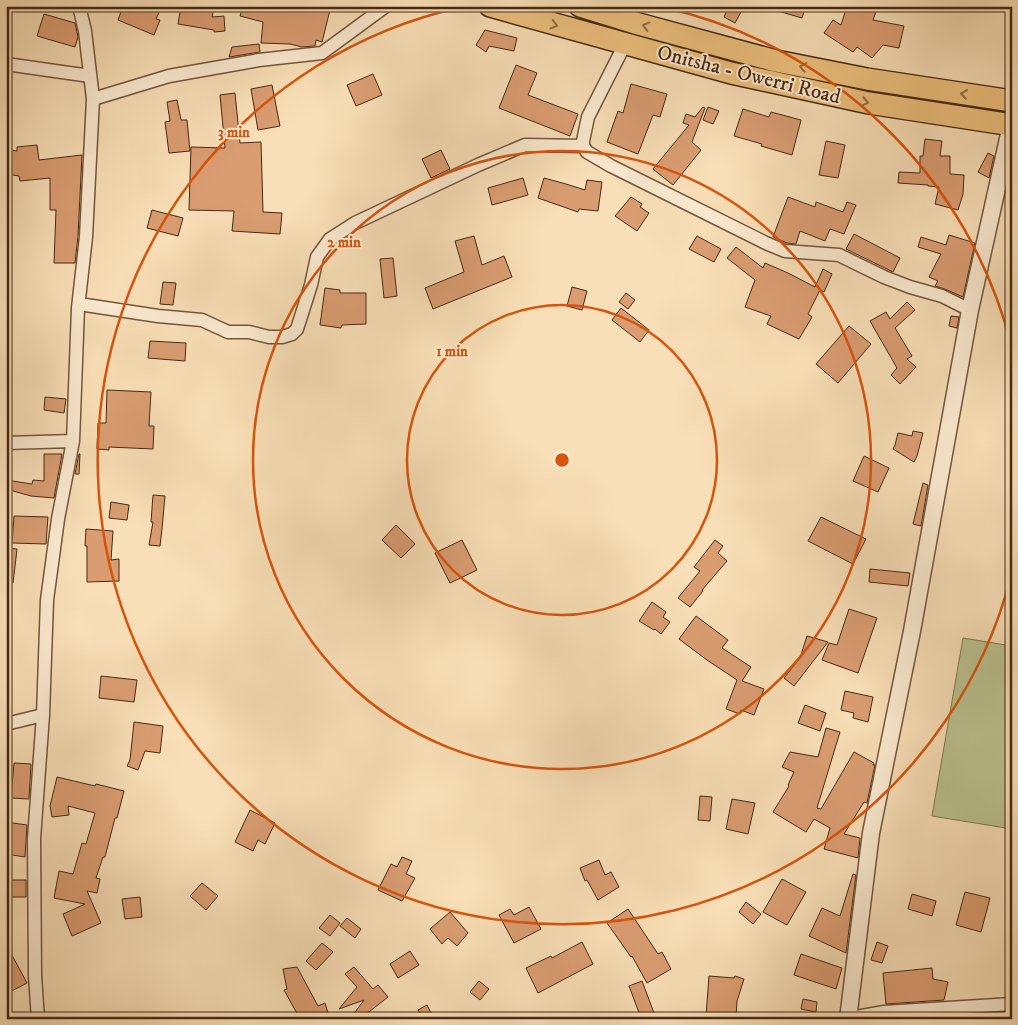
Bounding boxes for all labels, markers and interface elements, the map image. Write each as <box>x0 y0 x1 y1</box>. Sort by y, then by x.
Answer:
one-way arrow <box>550 19 558 29</box>
one-way arrow <box>642 21 651 32</box>
street label: Onitsha - Owerri Road <box>654 40 844 110</box>
one-way arrow <box>799 62 808 72</box>
one-way arrow <box>959 89 968 99</box>
one-way arrow <box>860 96 869 107</box>
text: 3 min <box>218 123 250 142</box>
text: 2 min <box>327 233 361 252</box>
text: 1 min <box>436 342 468 361</box>
centre of rings <box>553 451 571 469</box>

